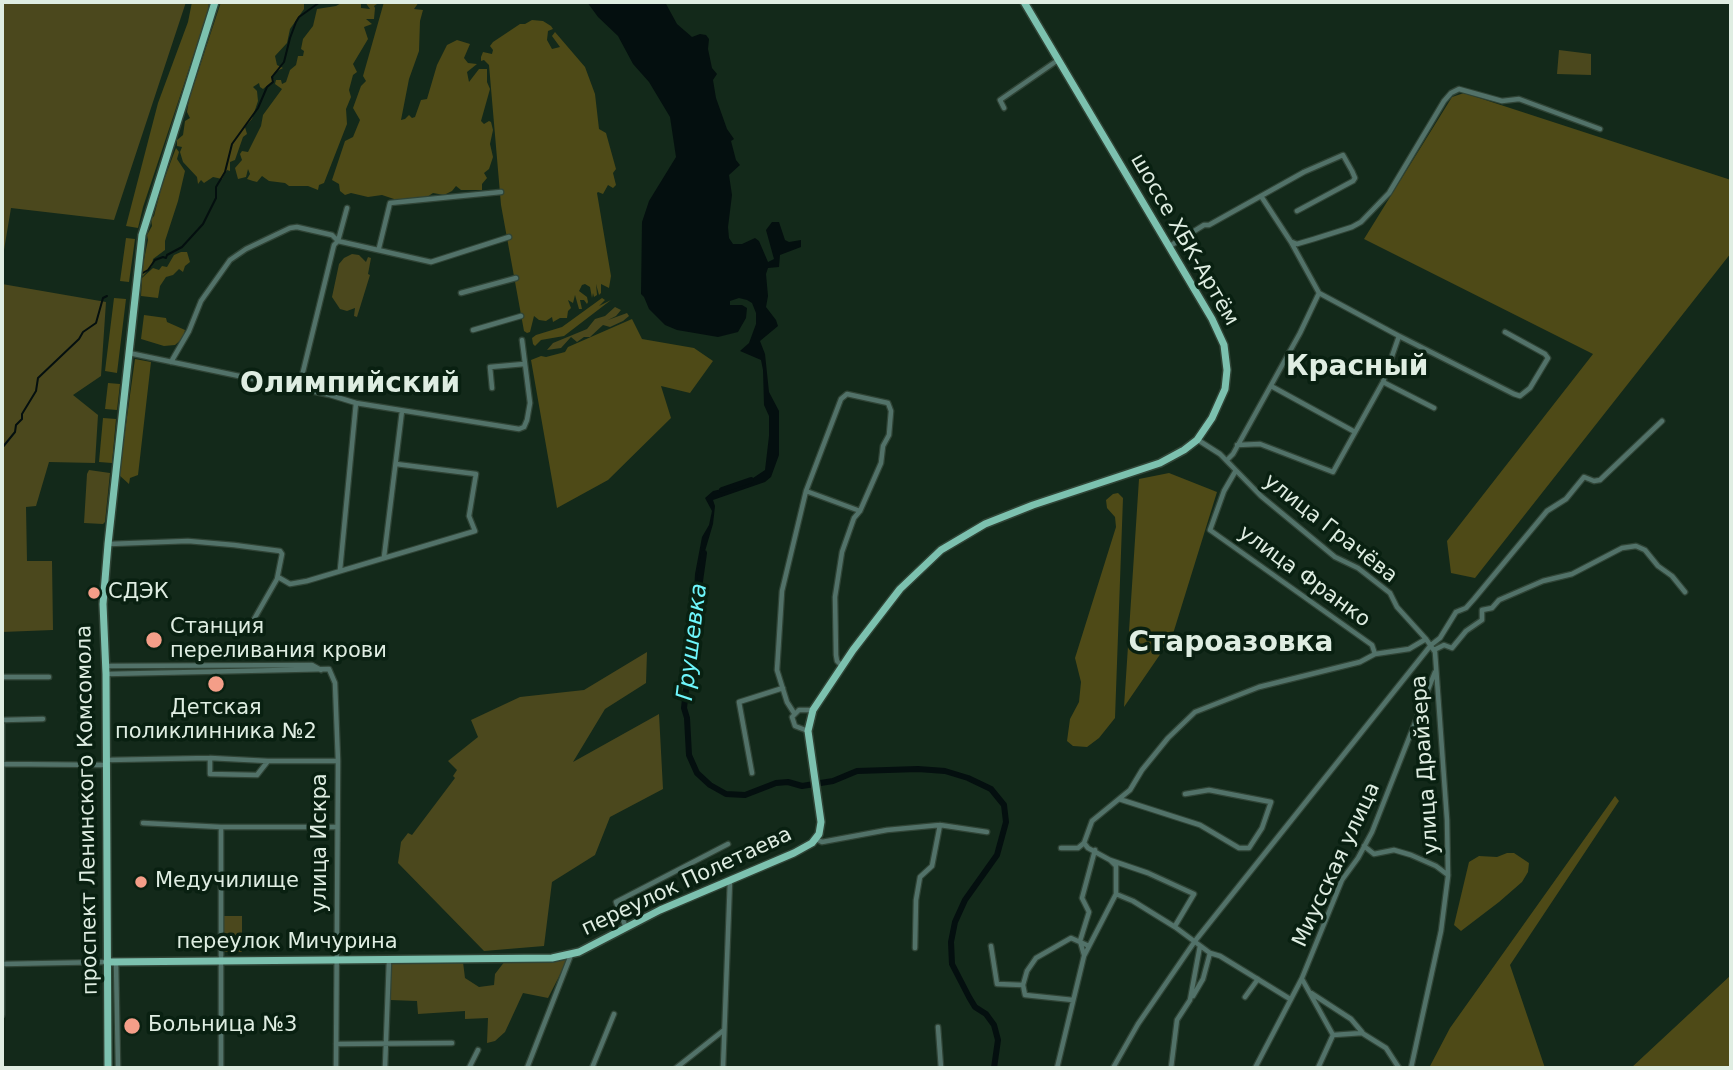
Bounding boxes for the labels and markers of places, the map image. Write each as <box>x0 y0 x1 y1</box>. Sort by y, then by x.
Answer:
place label: СДЭК <box>108 580 169 606</box>
marker: СДЭК <box>86 585 102 601</box>
place label: Станция переливания крови <box>170 615 387 665</box>
marker: Станция переливания крови <box>144 630 164 650</box>
marker: Детская поликлинника №2 <box>206 674 226 694</box>
place label: Детская поликлинника №2 <box>115 696 317 746</box>
place label: Медучилище <box>155 869 299 895</box>
marker: Медучилище <box>133 874 149 890</box>
place label: Больница №3 <box>148 1013 297 1039</box>
marker: Больница №3 <box>122 1016 142 1036</box>

